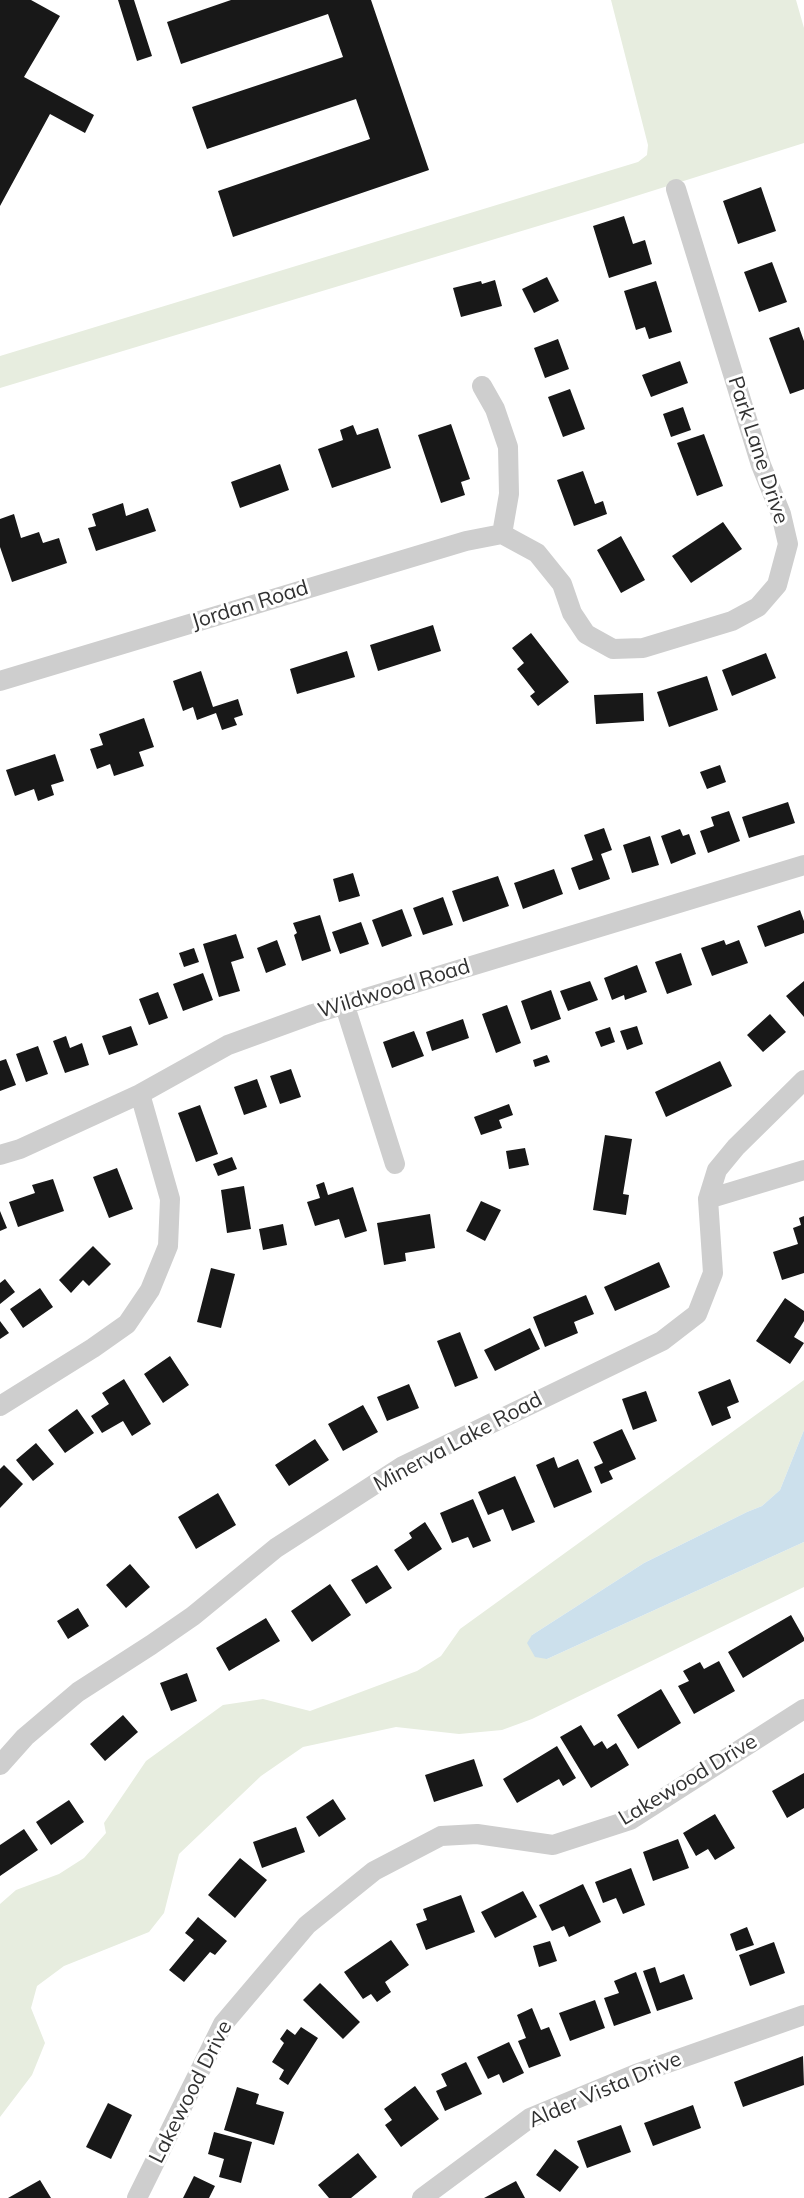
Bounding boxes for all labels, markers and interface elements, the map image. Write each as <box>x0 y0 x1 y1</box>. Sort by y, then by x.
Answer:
street label: Park Lane Drive <box>722 373 794 527</box>
street label: Jordan Road <box>189 575 311 635</box>
street label: Wildwood Road <box>315 954 473 1024</box>
street label: Minerva Lake Road <box>370 1387 546 1497</box>
street label: Lakewood Drive <box>614 1729 762 1831</box>
street label: Lakewood Drive <box>144 2016 238 2168</box>
street label: Alder Vista Drive <box>525 2046 685 2134</box>

